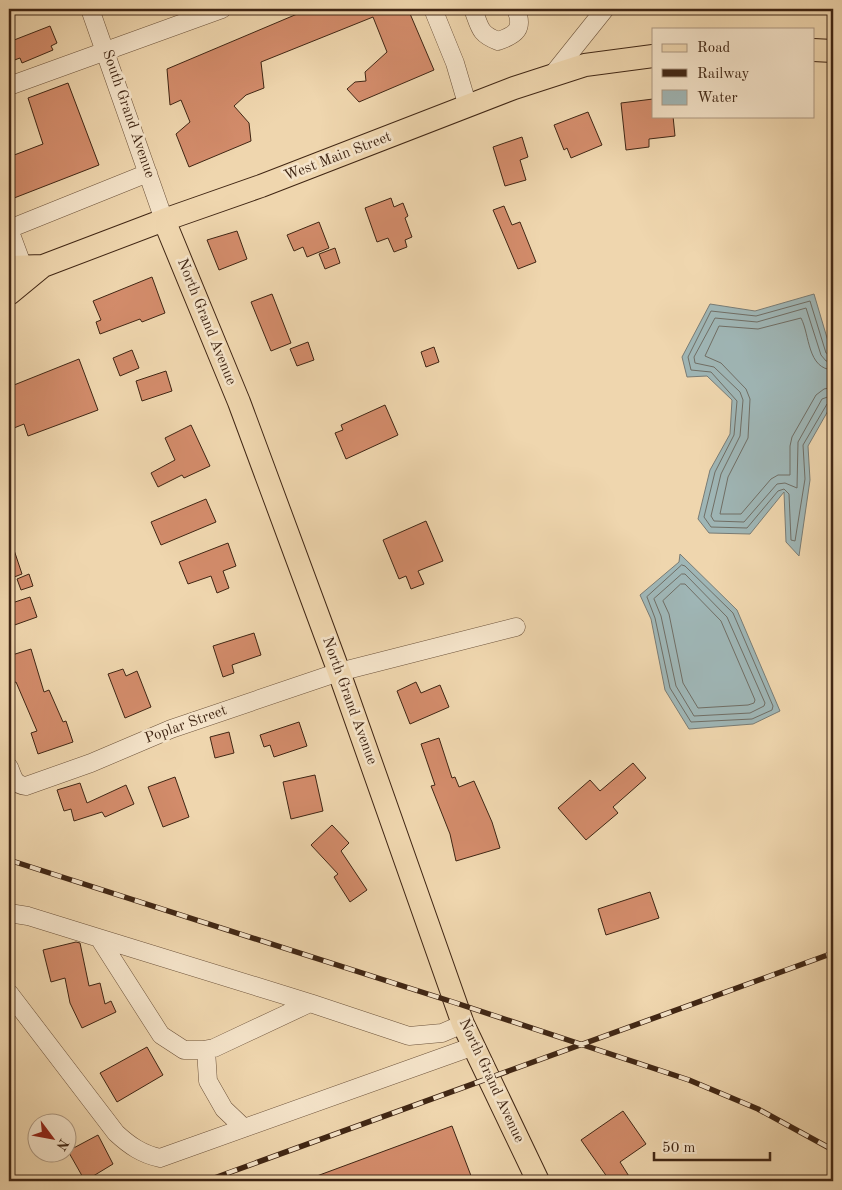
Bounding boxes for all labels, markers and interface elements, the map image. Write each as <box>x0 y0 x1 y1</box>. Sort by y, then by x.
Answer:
legend <box>652 28 814 118</box>
text: Road <box>697 41 731 56</box>
street label: South Grand Avenue <box>99 48 157 180</box>
text: Railway <box>697 67 750 82</box>
text: Water <box>697 91 738 106</box>
street label: West Main Street <box>282 130 394 184</box>
street label: North Grand Avenue <box>174 257 238 387</box>
street label: North Grand Avenue <box>319 635 379 767</box>
street label: Poplar Street <box>143 703 229 747</box>
street label: North Grand Avenue <box>456 1017 526 1145</box>
north arrow <box>28 1112 78 1162</box>
scale bar <box>654 1130 771 1162</box>
text: N <box>53 1136 71 1153</box>
text: 50 m <box>662 1141 696 1156</box>

